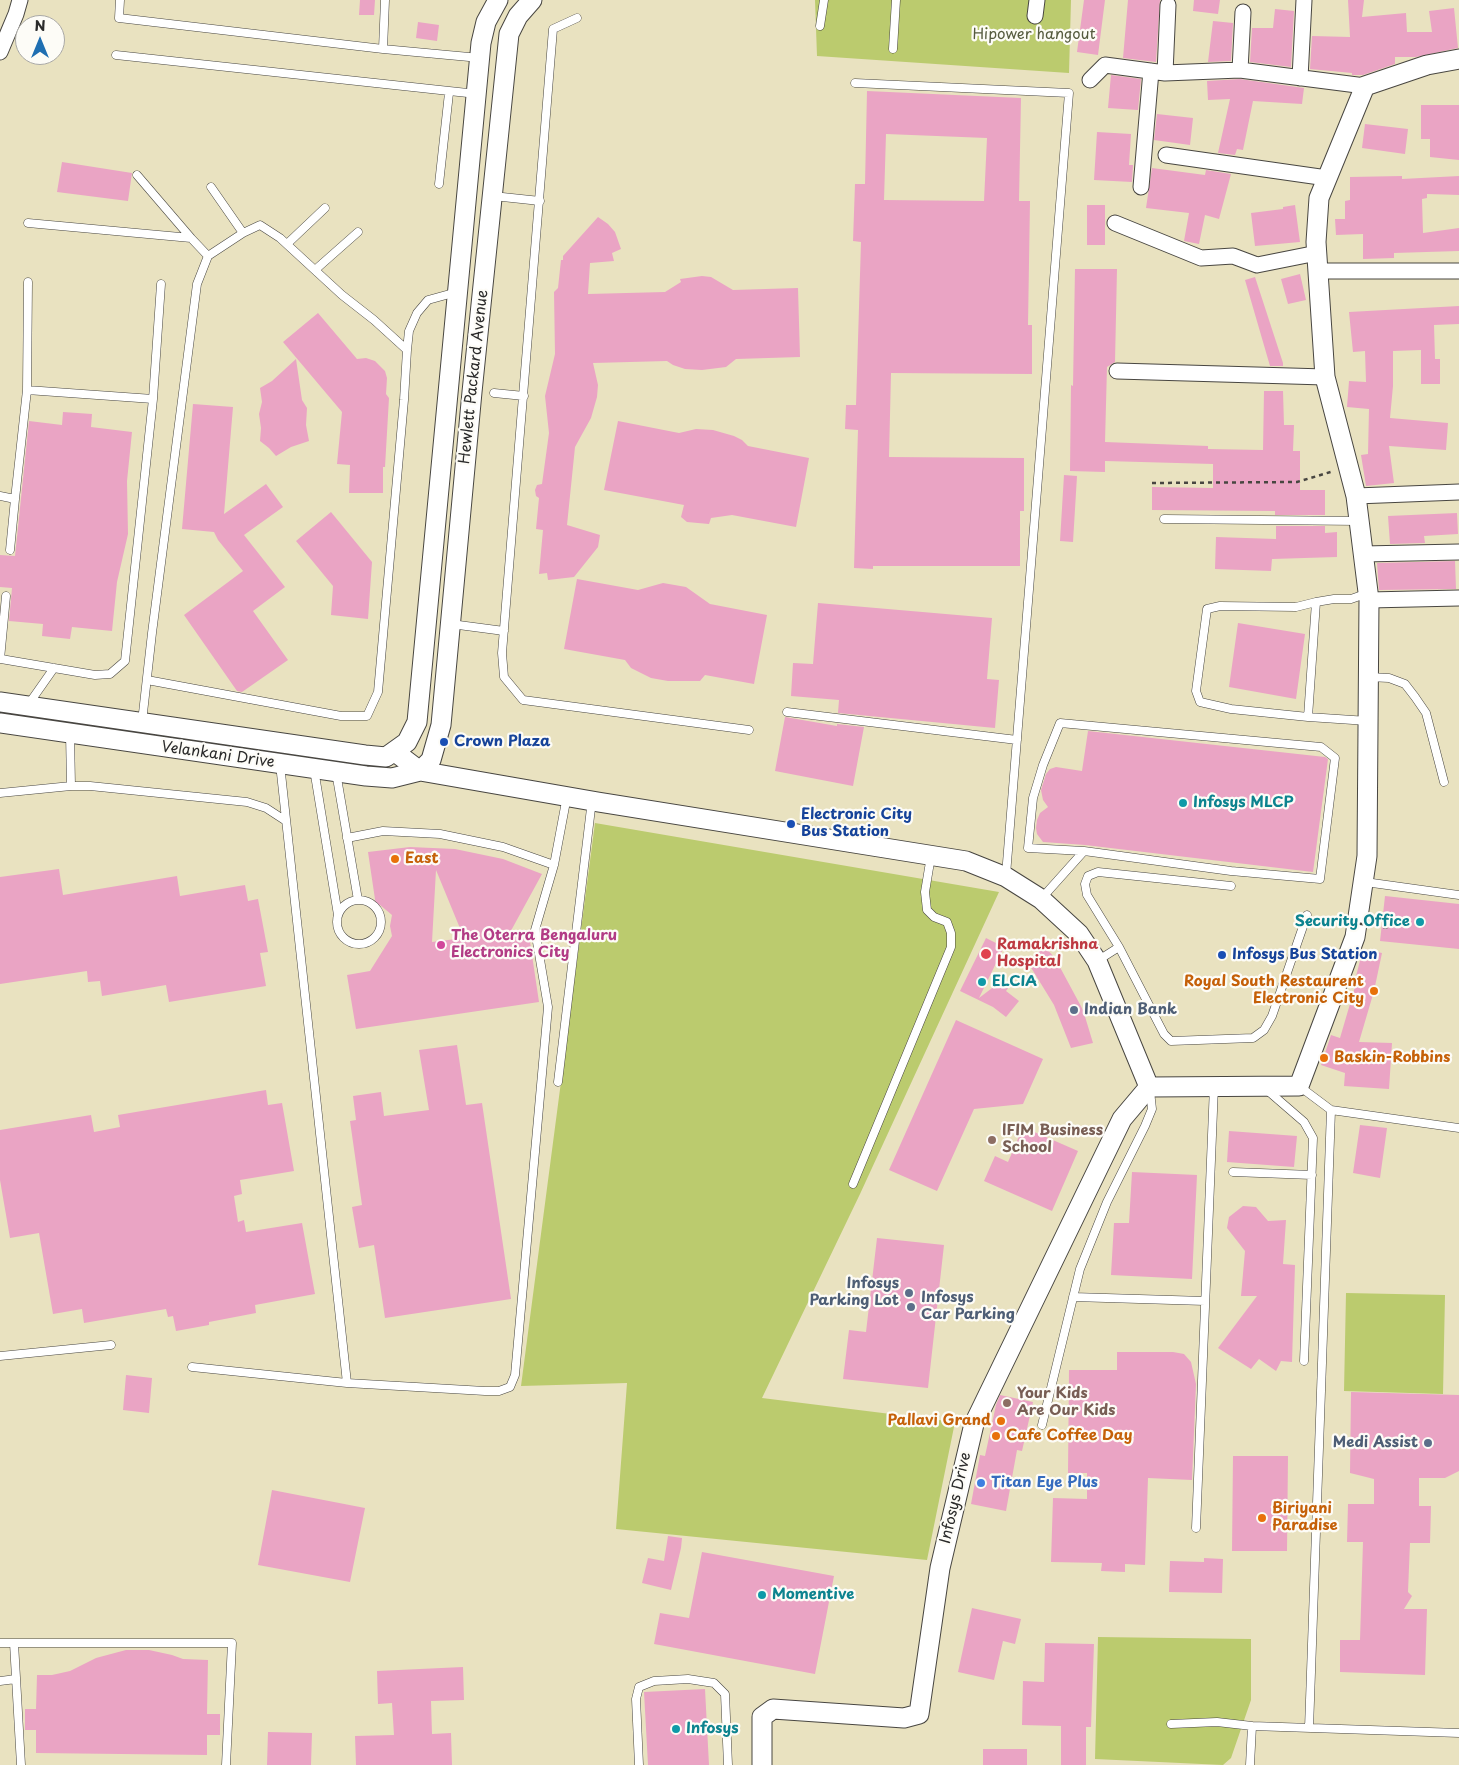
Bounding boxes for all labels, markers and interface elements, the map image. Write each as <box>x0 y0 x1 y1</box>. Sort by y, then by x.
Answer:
north arrow <box>15 15 65 65</box>
text: N <box>34 15 46 36</box>
park label: Hipower hangout <box>972 26 1096 44</box>
street label: Hewlett Packard Avenue <box>456 289 492 465</box>
place label: Crown Plaza <box>454 733 550 751</box>
marker: Crown Plaza <box>438 736 450 748</box>
street label: Velankani Drive <box>160 738 276 772</box>
place label: Infosys MLCP <box>1193 794 1293 812</box>
marker: Infosys MLCP <box>1177 797 1189 809</box>
place label: Electronic City Bus Station <box>801 806 912 841</box>
marker: Electronic City Bus Station <box>785 818 797 830</box>
place label: East <box>405 850 438 868</box>
marker: East <box>389 853 401 865</box>
place label: Security Office <box>1295 913 1410 931</box>
marker: Security Office <box>1414 916 1426 928</box>
place label: The Oterra Bengaluru Electronics City <box>451 927 617 962</box>
place label: Ramakrishna Hospital <box>997 936 1098 971</box>
marker: The Oterra Bengaluru Electronics City <box>435 939 447 951</box>
place label: Infosys Bus Station <box>1232 946 1377 964</box>
marker: Ramakrishna Hospital <box>979 947 993 961</box>
marker: Infosys Bus Station <box>1216 949 1228 961</box>
place label: ELCIA <box>992 973 1037 991</box>
place label: Royal South Restaurent Electronic City <box>1184 973 1364 1008</box>
marker: ELCIA <box>976 976 988 988</box>
marker: Royal South Restaurent Electronic City <box>1368 985 1380 997</box>
place label: Indian Bank <box>1084 1001 1177 1019</box>
marker: Indian Bank <box>1068 1004 1080 1016</box>
place label: Baskin-Robbins <box>1334 1049 1450 1067</box>
marker: Baskin-Robbins <box>1318 1052 1330 1064</box>
place label: IFIM Business School <box>1002 1122 1103 1157</box>
marker: IFIM Business School <box>986 1134 998 1146</box>
place label: Infosys Parking Lot <box>809 1275 899 1310</box>
marker: Infosys Parking Lot <box>903 1287 915 1299</box>
place label: Infosys Car Parking <box>921 1289 1015 1324</box>
marker: Infosys Car Parking <box>905 1301 917 1313</box>
place label: Your Kids Are Our Kids <box>1017 1385 1115 1420</box>
marker: Your Kids Are Our Kids <box>1001 1397 1013 1409</box>
place label: Pallavi Grand <box>888 1412 991 1430</box>
marker: Pallavi Grand <box>995 1415 1007 1427</box>
place label: Cafe Coffee Day <box>1006 1427 1133 1445</box>
marker: Cafe Coffee Day <box>990 1430 1002 1442</box>
place label: Medi Assist <box>1333 1434 1418 1452</box>
marker: Medi Assist <box>1422 1437 1434 1449</box>
street label: Infosys Drive <box>937 1450 975 1546</box>
place label: Titan Eye Plus <box>991 1474 1098 1492</box>
marker: Titan Eye Plus <box>975 1477 987 1489</box>
place label: Biriyani Paradise <box>1272 1500 1338 1535</box>
marker: Biriyani Paradise <box>1256 1512 1268 1524</box>
place label: Momentive <box>772 1586 854 1604</box>
marker: Momentive <box>756 1589 768 1601</box>
place label: Infosys <box>686 1720 739 1738</box>
marker: Infosys <box>670 1723 682 1735</box>

